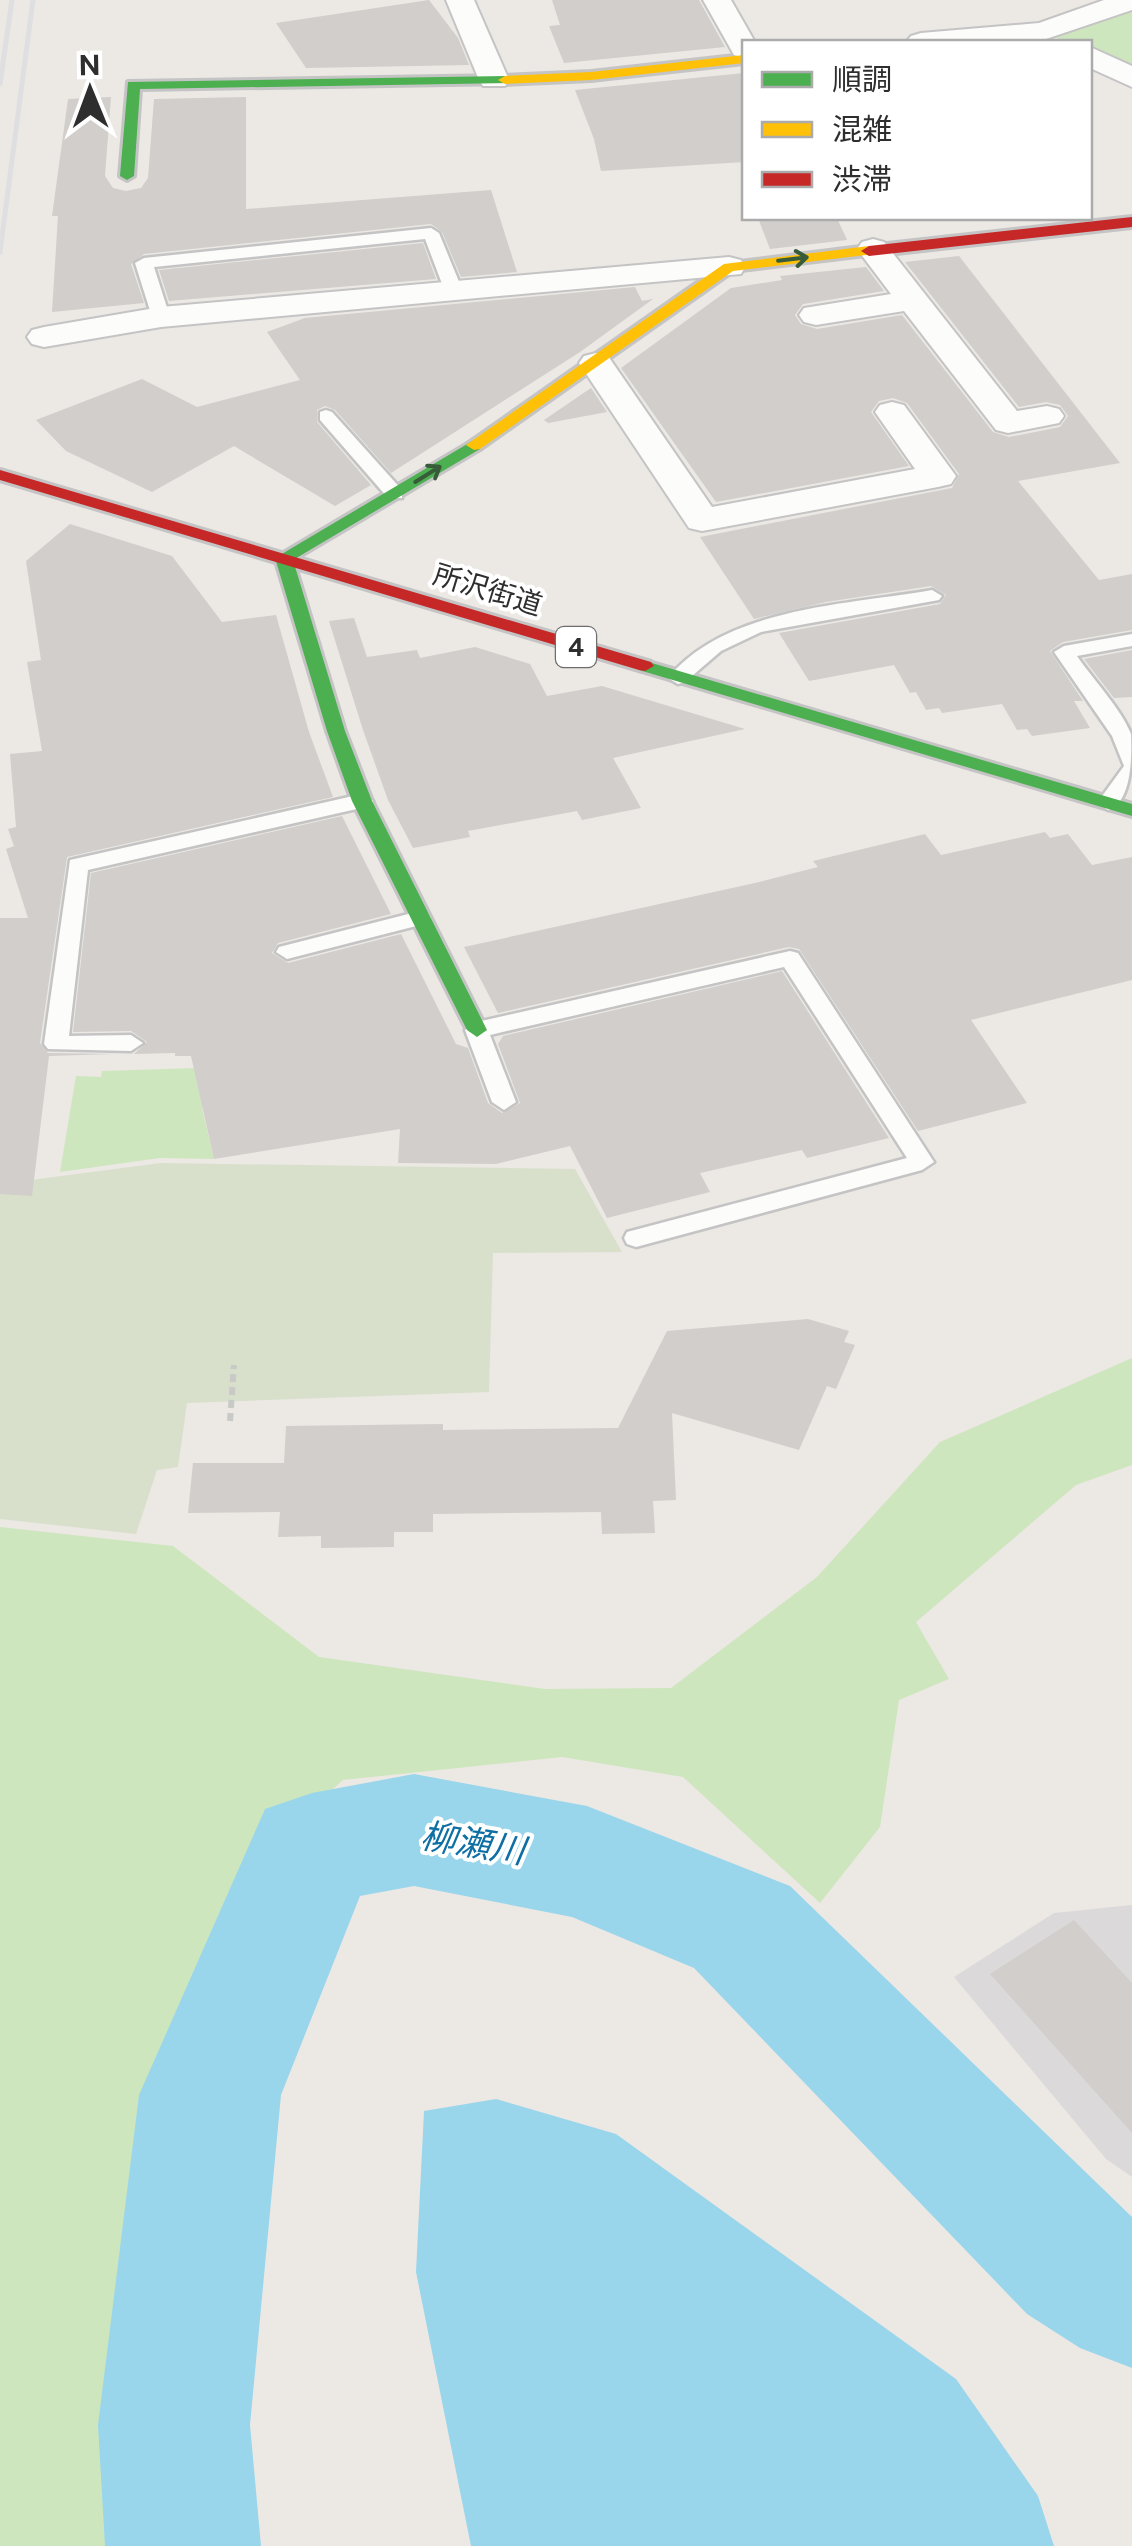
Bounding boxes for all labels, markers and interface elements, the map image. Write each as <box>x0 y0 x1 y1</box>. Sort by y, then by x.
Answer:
north arrow <box>40 40 140 140</box>
legend <box>742 40 1092 220</box>
text: N <box>78 48 101 81</box>
text: 順調 <box>832 61 892 97</box>
text: 混雑 <box>832 111 892 147</box>
text: 渋滞 <box>832 161 892 197</box>
one-way arrow <box>777 249 809 268</box>
one-way arrow <box>413 464 442 484</box>
street label: 所沢街道 <box>430 557 546 621</box>
road number: 4 <box>556 627 596 667</box>
water label: 柳瀬川 <box>418 1815 532 1872</box>

